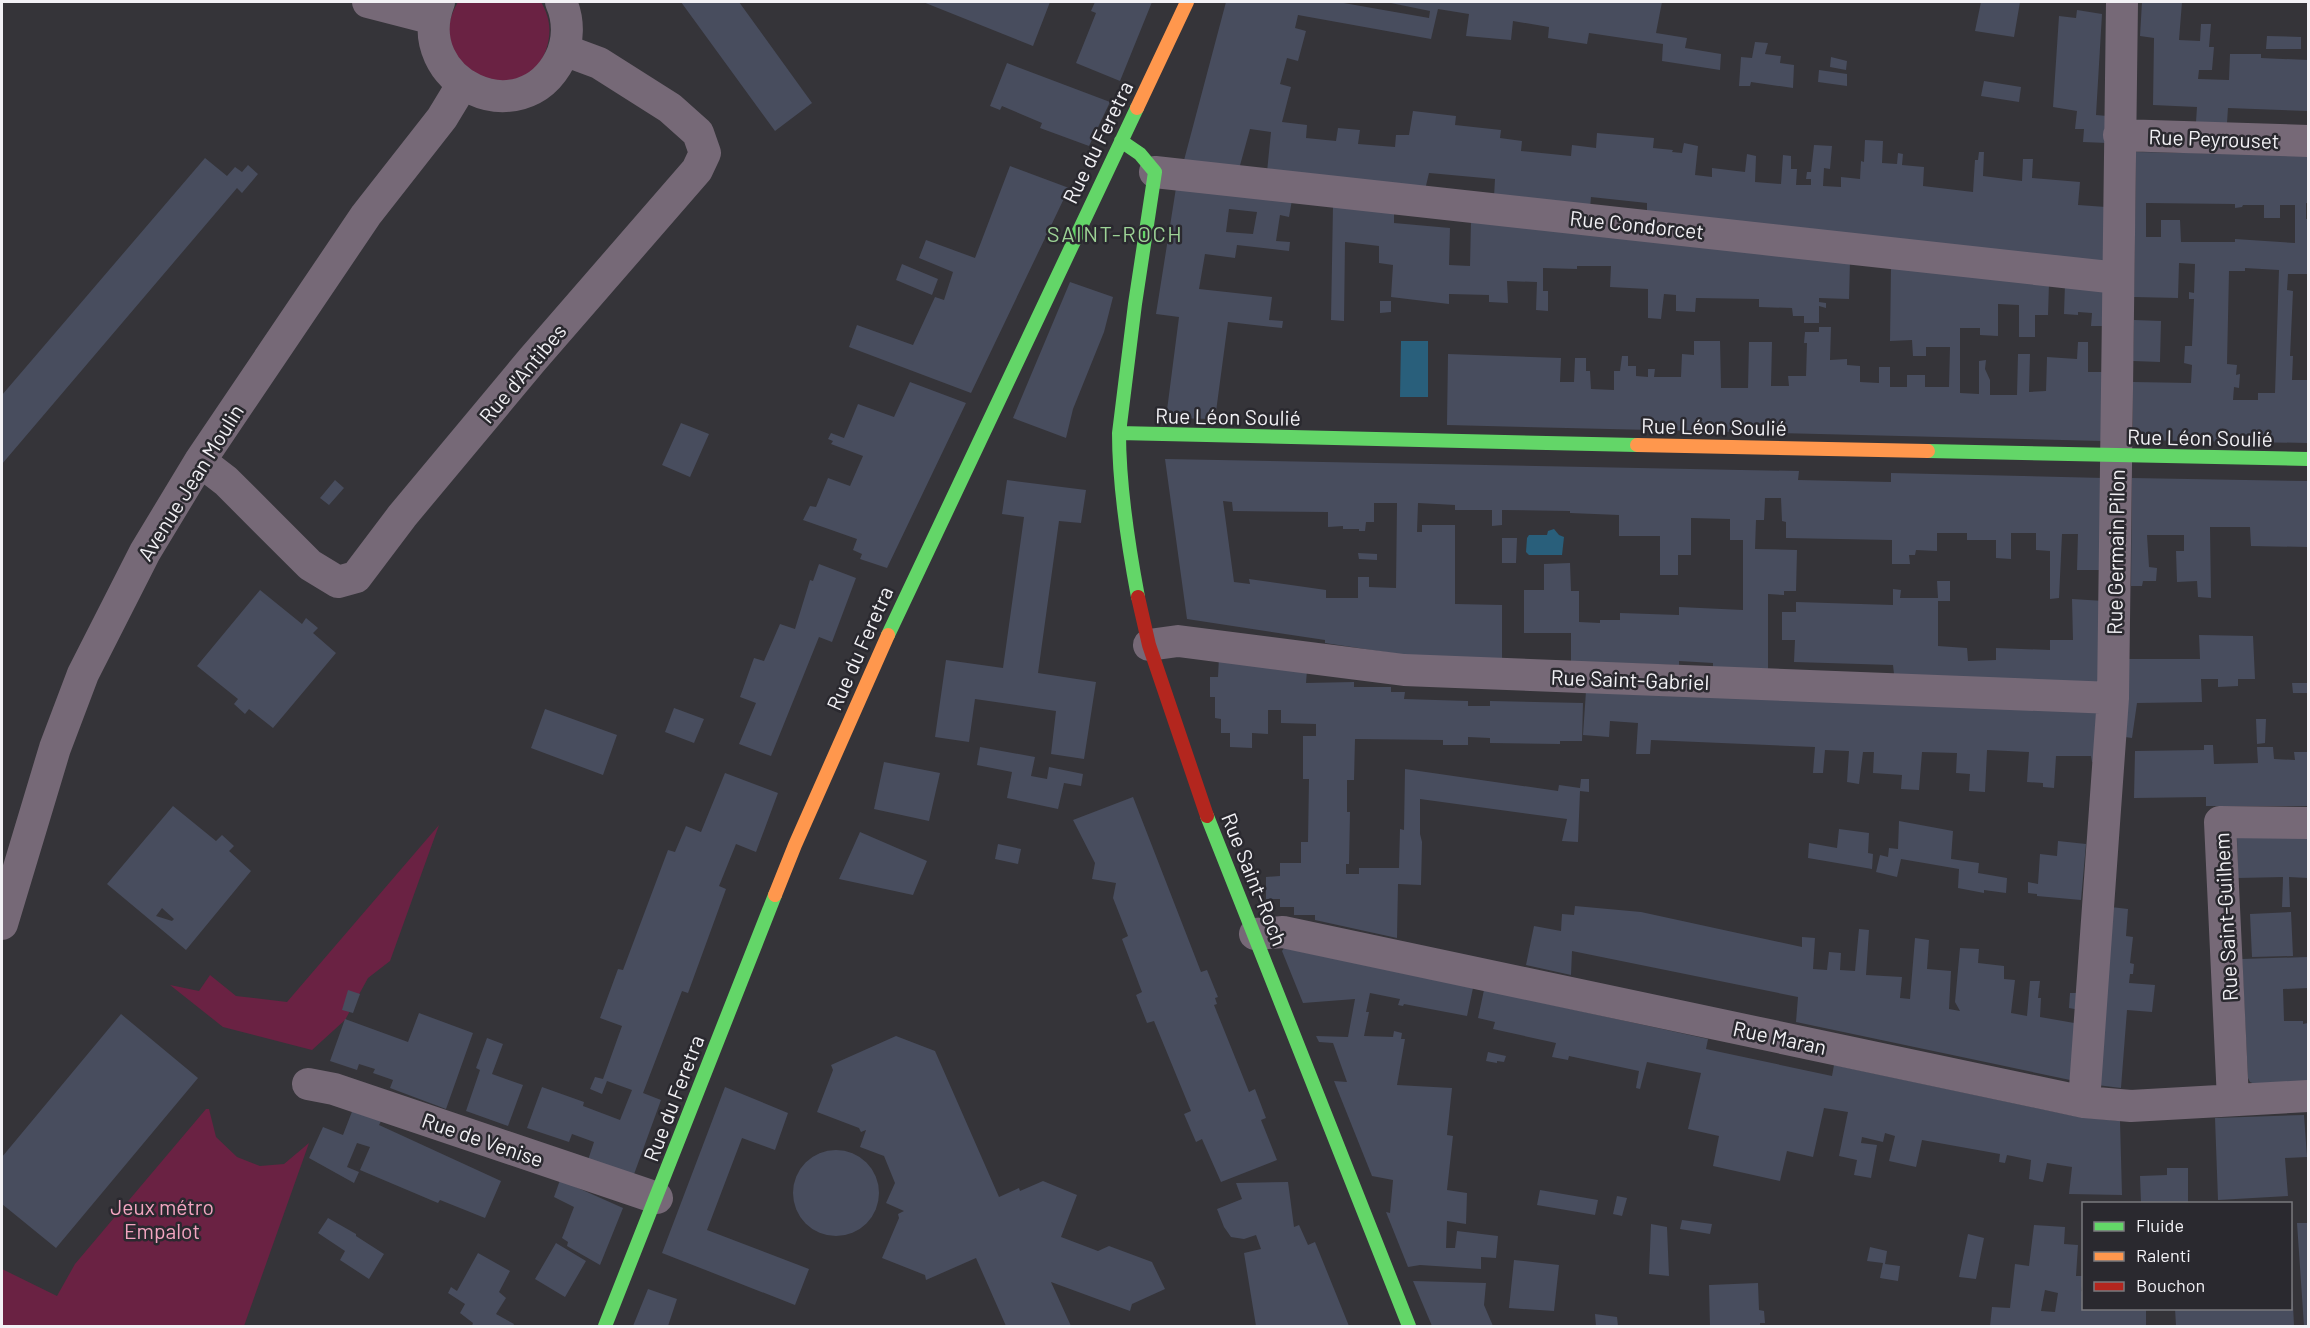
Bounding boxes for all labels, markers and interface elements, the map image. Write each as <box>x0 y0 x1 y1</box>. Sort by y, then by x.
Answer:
street label: Rue du Feretra <box>1057 77 1137 207</box>
street label: Rue Peyrouset <box>2148 123 2280 153</box>
street label: Rue Condorcet <box>1569 205 1705 243</box>
district label: SAINT-ROCH <box>1047 220 1183 246</box>
street label: Rue d'Antibes <box>473 318 571 428</box>
street label: Avenue Jean Moulin <box>132 399 248 565</box>
street label: Rue Léon Soulié <box>1155 402 1301 430</box>
street label: Rue Léon Soulié <box>1641 412 1787 440</box>
street label: Rue Léon Soulié <box>2127 423 2273 451</box>
street label: Rue Germain Pilon <box>2101 469 2129 635</box>
street label: Rue du Feretra <box>820 582 898 714</box>
street label: Rue Saint-Gabriel <box>1550 664 1710 694</box>
street label: Rue Saint-Roch <box>1217 809 1293 949</box>
street label: Rue Saint-Guilhem <box>2208 832 2242 1002</box>
street label: Rue Maran <box>1731 1015 1829 1059</box>
street label: Rue du Feretra <box>637 1031 709 1165</box>
street label: Rue de Venise <box>419 1107 547 1171</box>
park label: Jeux métro Empalot <box>110 1194 214 1243</box>
legend <box>2082 1202 2292 1310</box>
text: Fluide <box>2136 1214 2184 1236</box>
text: Ralenti <box>2136 1244 2191 1266</box>
text: Bouchon <box>2136 1274 2205 1296</box>

